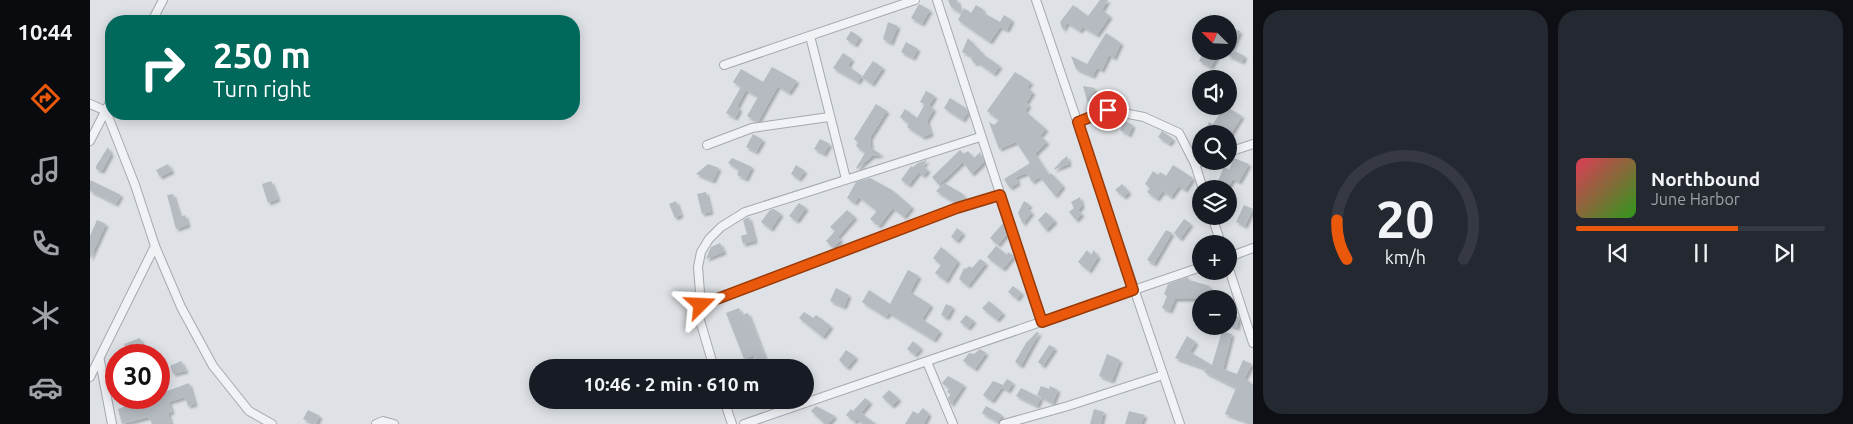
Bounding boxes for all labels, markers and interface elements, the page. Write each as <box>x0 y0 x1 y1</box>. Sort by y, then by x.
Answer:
north arrow <box>1192 15 1238 60</box>
map controls <box>1192 15 1237 335</box>
text: 10:44 <box>17 19 73 44</box>
icon: right <box>130 35 195 100</box>
text: 250 m <box>213 35 311 75</box>
button: sound <box>1192 70 1237 115</box>
text: Turn right <box>213 76 311 101</box>
icon: directions <box>28 81 63 116</box>
pin <box>1087 89 1129 131</box>
icon: arrive <box>1094 96 1122 124</box>
button: search <box>1192 125 1237 170</box>
icon: music <box>28 153 63 188</box>
text: Northbound <box>1651 168 1760 190</box>
button: layers <box>1192 180 1237 225</box>
text: 20 <box>1376 190 1435 248</box>
text: June Harbor <box>1651 190 1740 208</box>
icon: phone <box>28 226 63 261</box>
button: + <box>1192 235 1237 280</box>
icon: previous <box>1604 239 1632 267</box>
icon: pause <box>1687 239 1715 267</box>
icon: next <box>1770 239 1798 267</box>
text: km/h <box>1385 247 1426 267</box>
position arrow <box>674 278 726 330</box>
button: − <box>1192 290 1237 335</box>
icon: climate <box>28 298 63 333</box>
speed limit sign: 30 <box>105 344 170 409</box>
icon: car <box>28 370 63 405</box>
text: 10:46 · 2 min · 610 m <box>584 373 759 395</box>

